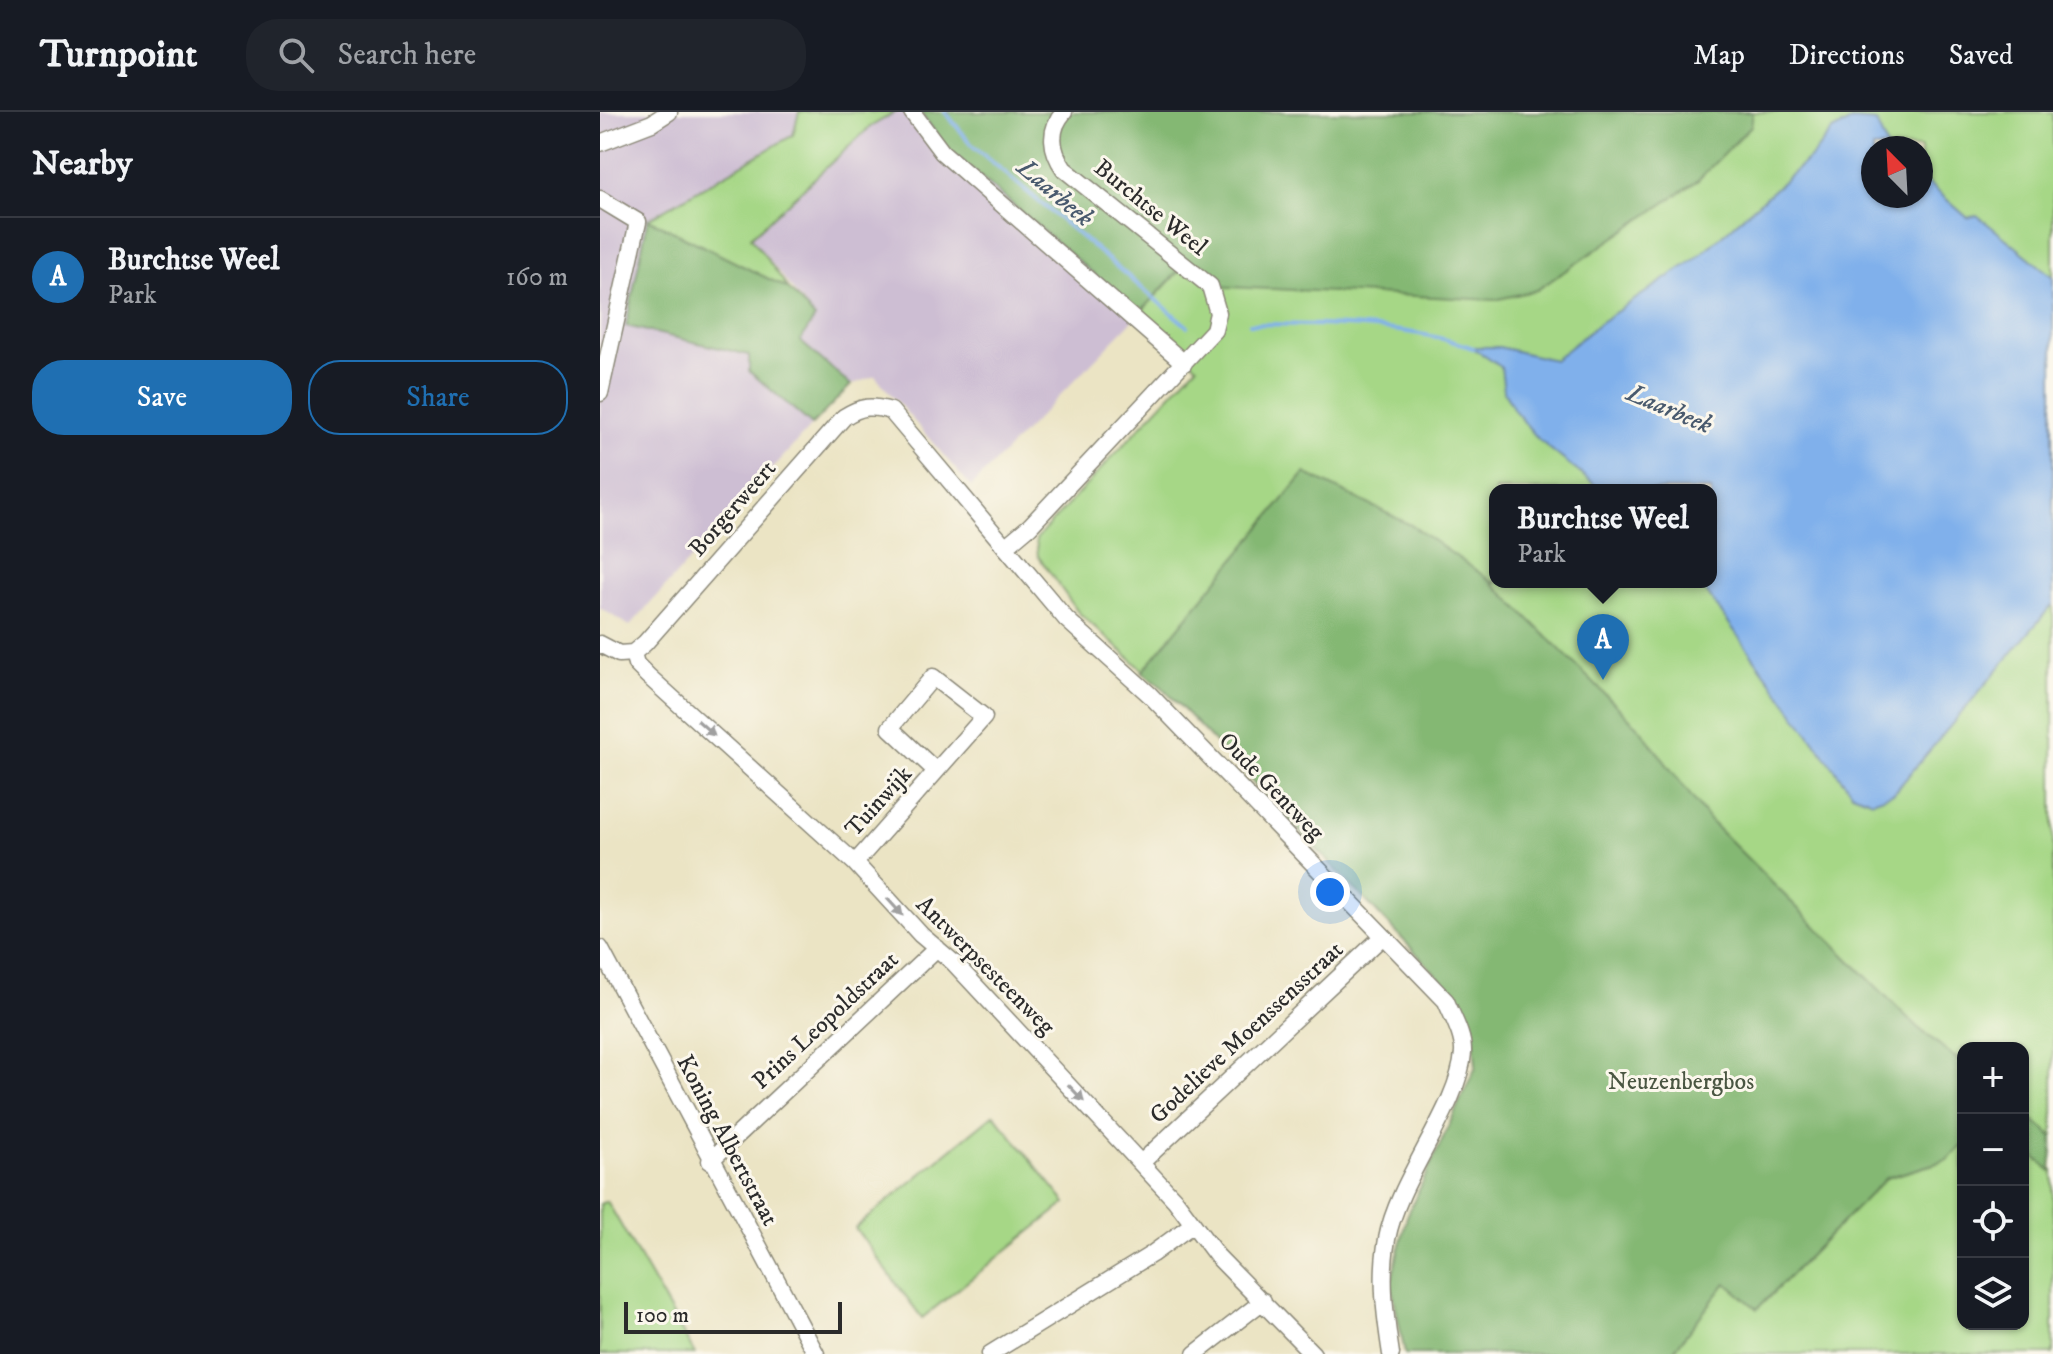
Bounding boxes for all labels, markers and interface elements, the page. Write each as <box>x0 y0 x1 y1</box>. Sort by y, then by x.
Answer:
search box <box>246 19 806 91</box>
text: Turnpoint <box>40 31 198 79</box>
icon: search <box>274 33 318 77</box>
text: Search here <box>338 37 476 74</box>
text: Map <box>1693 38 1745 73</box>
text: Directions <box>1789 38 1905 73</box>
text: Saved <box>1949 38 2013 73</box>
north arrow <box>1861 136 1933 208</box>
text: Nearby <box>32 143 133 185</box>
water label: Laarbeek <box>1008 150 1100 235</box>
street label: Burchtse Weel <box>1088 153 1214 263</box>
text: Burchtse Weel <box>108 242 279 279</box>
text: A <box>50 261 66 294</box>
text: 160 m <box>506 261 568 294</box>
text: Park <box>108 279 157 312</box>
button: Save <box>32 360 292 435</box>
button: Share <box>308 360 568 435</box>
water label: Laarbeek <box>1620 376 1717 442</box>
street label: Borgerweert <box>683 454 783 563</box>
popup <box>1489 484 1717 588</box>
text: Burchtse Weel <box>1517 501 1689 538</box>
text: Park <box>1517 538 1566 571</box>
pin: A <box>1577 614 1629 680</box>
one-way arrow <box>697 719 716 737</box>
street label: Oude Gentweg <box>1212 726 1331 847</box>
street label: Tuinwijk <box>839 760 919 844</box>
your location <box>1310 872 1350 912</box>
street label: Antwerpsesteenweg <box>909 890 1061 1042</box>
one-way arrow <box>886 896 903 916</box>
street label: Godelieve Moenssensstraat <box>1143 935 1350 1130</box>
street label: Prins Leopoldstraat <box>746 945 905 1096</box>
map controls <box>1957 1042 2029 1330</box>
button: + <box>1957 1042 2029 1114</box>
street label: Koning Albertstraat <box>669 1050 785 1231</box>
park label: Neuzenbergbos <box>1608 1067 1754 1097</box>
one-way arrow <box>1067 1083 1085 1102</box>
button: − <box>1957 1114 2029 1186</box>
button: locate <box>1957 1186 2029 1258</box>
button: layers <box>1957 1258 2029 1330</box>
scale bar <box>624 1298 842 1334</box>
text: 100 m <box>636 1302 689 1329</box>

